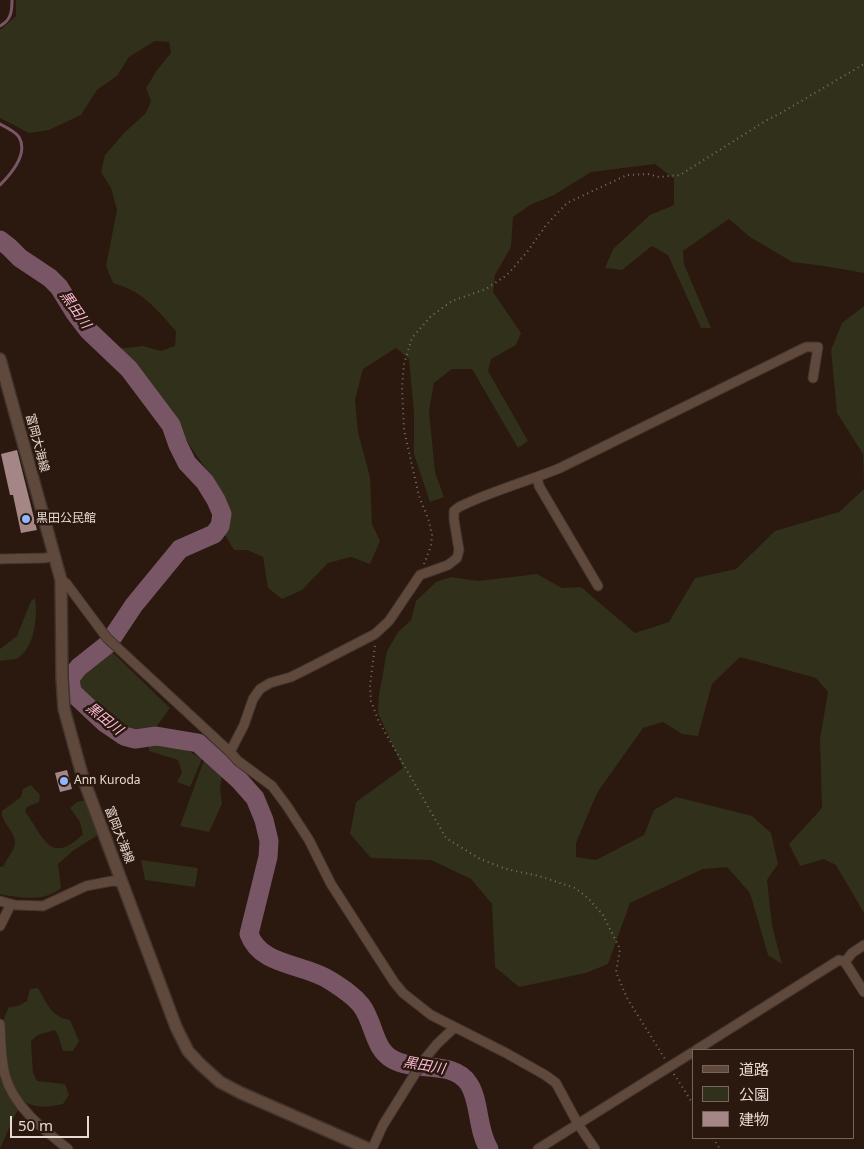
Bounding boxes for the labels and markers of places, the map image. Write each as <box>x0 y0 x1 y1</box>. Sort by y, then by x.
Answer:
place label: 黒田公民館 <box>36 512 96 526</box>
marker: 黒田公民館 <box>20 513 32 525</box>
place label: Ann Kuroda <box>74 774 141 788</box>
marker: Ann Kuroda <box>58 775 70 787</box>

